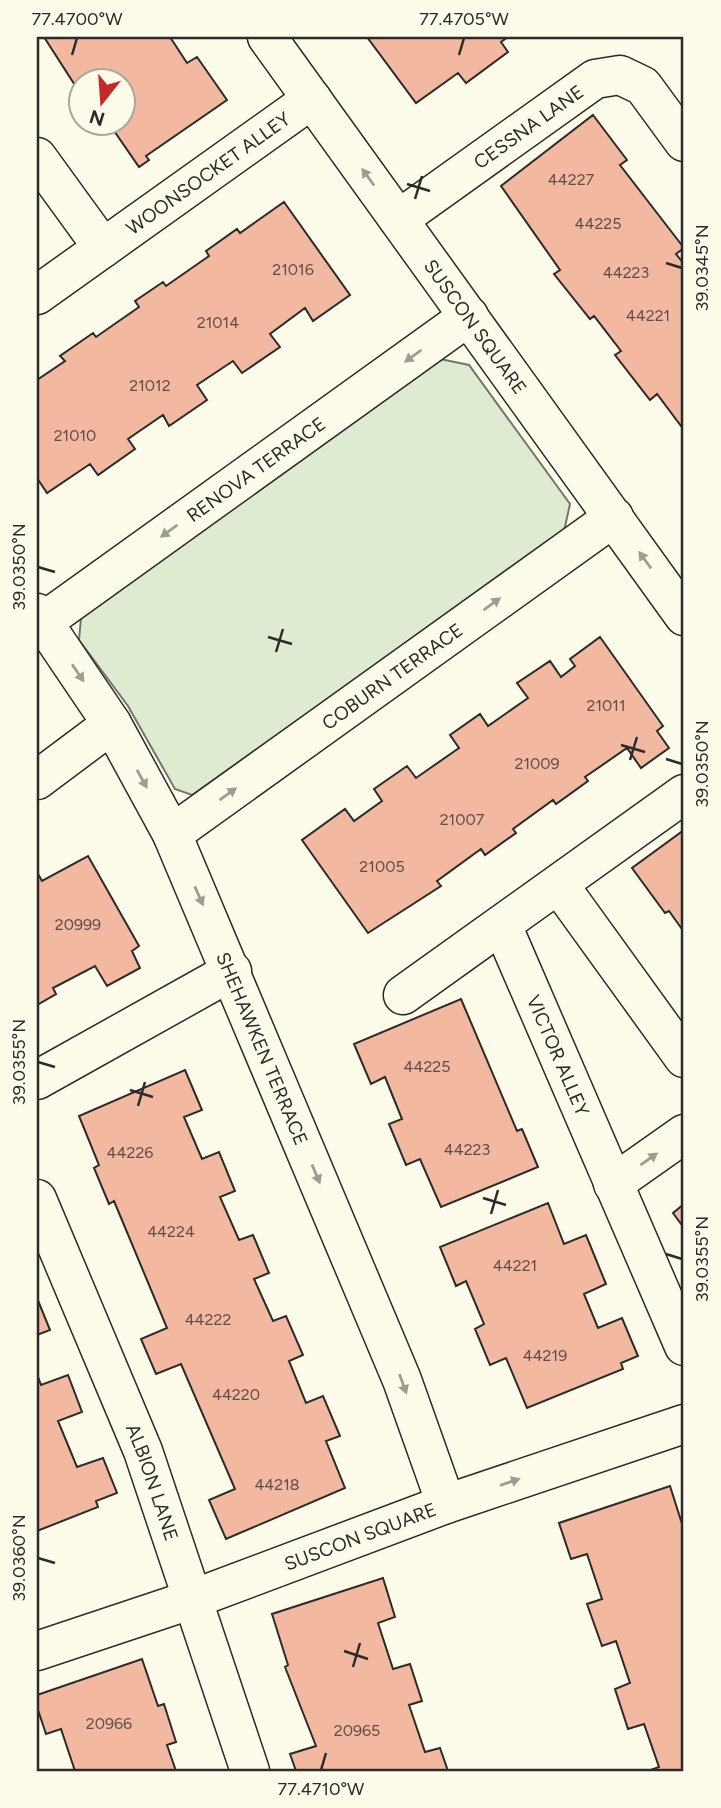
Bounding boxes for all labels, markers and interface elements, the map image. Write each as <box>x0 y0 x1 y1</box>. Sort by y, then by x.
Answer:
text: 77.4700°W <box>32 8 123 30</box>
text: 77.4705°W <box>419 8 510 30</box>
north arrow <box>66 66 136 136</box>
street label: CESSNA LANE <box>469 80 588 174</box>
text: N <box>87 105 108 131</box>
street label: WOONSOCKET ALLEY <box>122 107 295 239</box>
one-way arrow <box>361 168 375 186</box>
house number: 44227 <box>548 170 595 189</box>
house number: 44225 <box>575 214 621 233</box>
text: 39.0345°N <box>691 224 713 312</box>
street label: SUSCON SQUARE <box>419 255 532 399</box>
house number: 21016 <box>272 260 314 279</box>
house number: 44223 <box>603 263 649 282</box>
house number: 44221 <box>626 306 670 325</box>
house number: 21014 <box>197 313 239 332</box>
one-way arrow <box>404 349 422 363</box>
house number: 21012 <box>129 376 171 395</box>
street label: RENOVA TERRACE <box>182 412 330 527</box>
house number: 21010 <box>54 426 96 445</box>
text: 39.0350°N <box>8 523 30 611</box>
one-way arrow <box>160 524 178 538</box>
one-way arrow <box>638 551 652 569</box>
one-way arrow <box>483 597 501 611</box>
street label: COBURN TERRACE <box>317 618 467 734</box>
one-way arrow <box>71 663 84 683</box>
house number: 21011 <box>586 696 626 715</box>
text: 39.0350°N <box>691 720 713 808</box>
house number: 21009 <box>514 754 560 773</box>
one-way arrow <box>136 769 148 789</box>
one-way arrow <box>219 787 237 801</box>
house number: 21007 <box>440 810 485 829</box>
house number: 21005 <box>359 857 405 876</box>
one-way arrow <box>194 886 205 907</box>
house number: 20999 <box>55 915 101 934</box>
street label: SHEHAWKEN TERRACE <box>212 949 313 1148</box>
street label: VICTOR ALLEY <box>522 991 595 1120</box>
text: 39.0355°N <box>8 1019 30 1105</box>
house number: 44225 <box>404 1057 450 1076</box>
house number: 44223 <box>444 1140 490 1159</box>
house number: 44226 <box>107 1143 153 1162</box>
one-way arrow <box>640 1152 658 1166</box>
one-way arrow <box>311 1163 322 1184</box>
text: 39.0355°N <box>691 1216 713 1302</box>
house number: 44224 <box>147 1222 195 1241</box>
house number: 44221 <box>493 1256 537 1275</box>
house number: 44222 <box>185 1310 231 1329</box>
house number: 44219 <box>523 1346 567 1365</box>
one-way arrow <box>398 1373 409 1394</box>
house number: 44220 <box>212 1385 260 1404</box>
street label: ALBION LANE <box>121 1420 184 1544</box>
house number: 44218 <box>254 1475 300 1494</box>
one-way arrow <box>500 1476 521 1487</box>
street label: SUSCON SQUARE <box>281 1497 439 1575</box>
text: 39.0360°N <box>8 1514 30 1602</box>
house number: 20966 <box>86 1714 132 1733</box>
house number: 20965 <box>334 1721 380 1740</box>
text: 77.4710°W <box>278 1778 365 1800</box>

